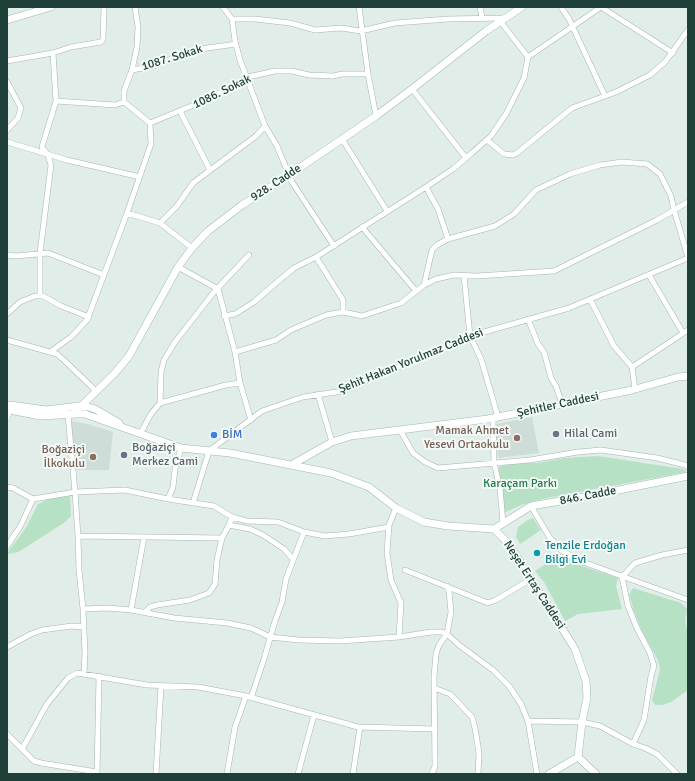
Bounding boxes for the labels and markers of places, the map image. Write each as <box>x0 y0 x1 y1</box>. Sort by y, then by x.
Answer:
place label: Mamak Ahmet Yesevi Ortaokulu <box>424 424 509 452</box>
place label: Hilal Cami <box>564 427 617 441</box>
place label: BİM <box>222 428 242 442</box>
marker: Hilal Cami <box>551 429 561 439</box>
marker: BİM <box>209 430 219 440</box>
marker: Mamak Ahmet Yesevi Ortaokulu <box>512 433 522 443</box>
place label: Boğaziçi Merkez Cami <box>132 441 198 469</box>
place label: Boğaziçi İlkokulu <box>41 443 85 471</box>
marker: Boğaziçi Merkez Cami <box>119 450 129 460</box>
marker: Boğaziçi İlkokulu <box>88 452 98 462</box>
place label: Tenzile Erdoğan Bilgi Evi <box>545 539 626 567</box>
marker: Tenzile Erdoğan Bilgi Evi <box>532 548 542 558</box>

